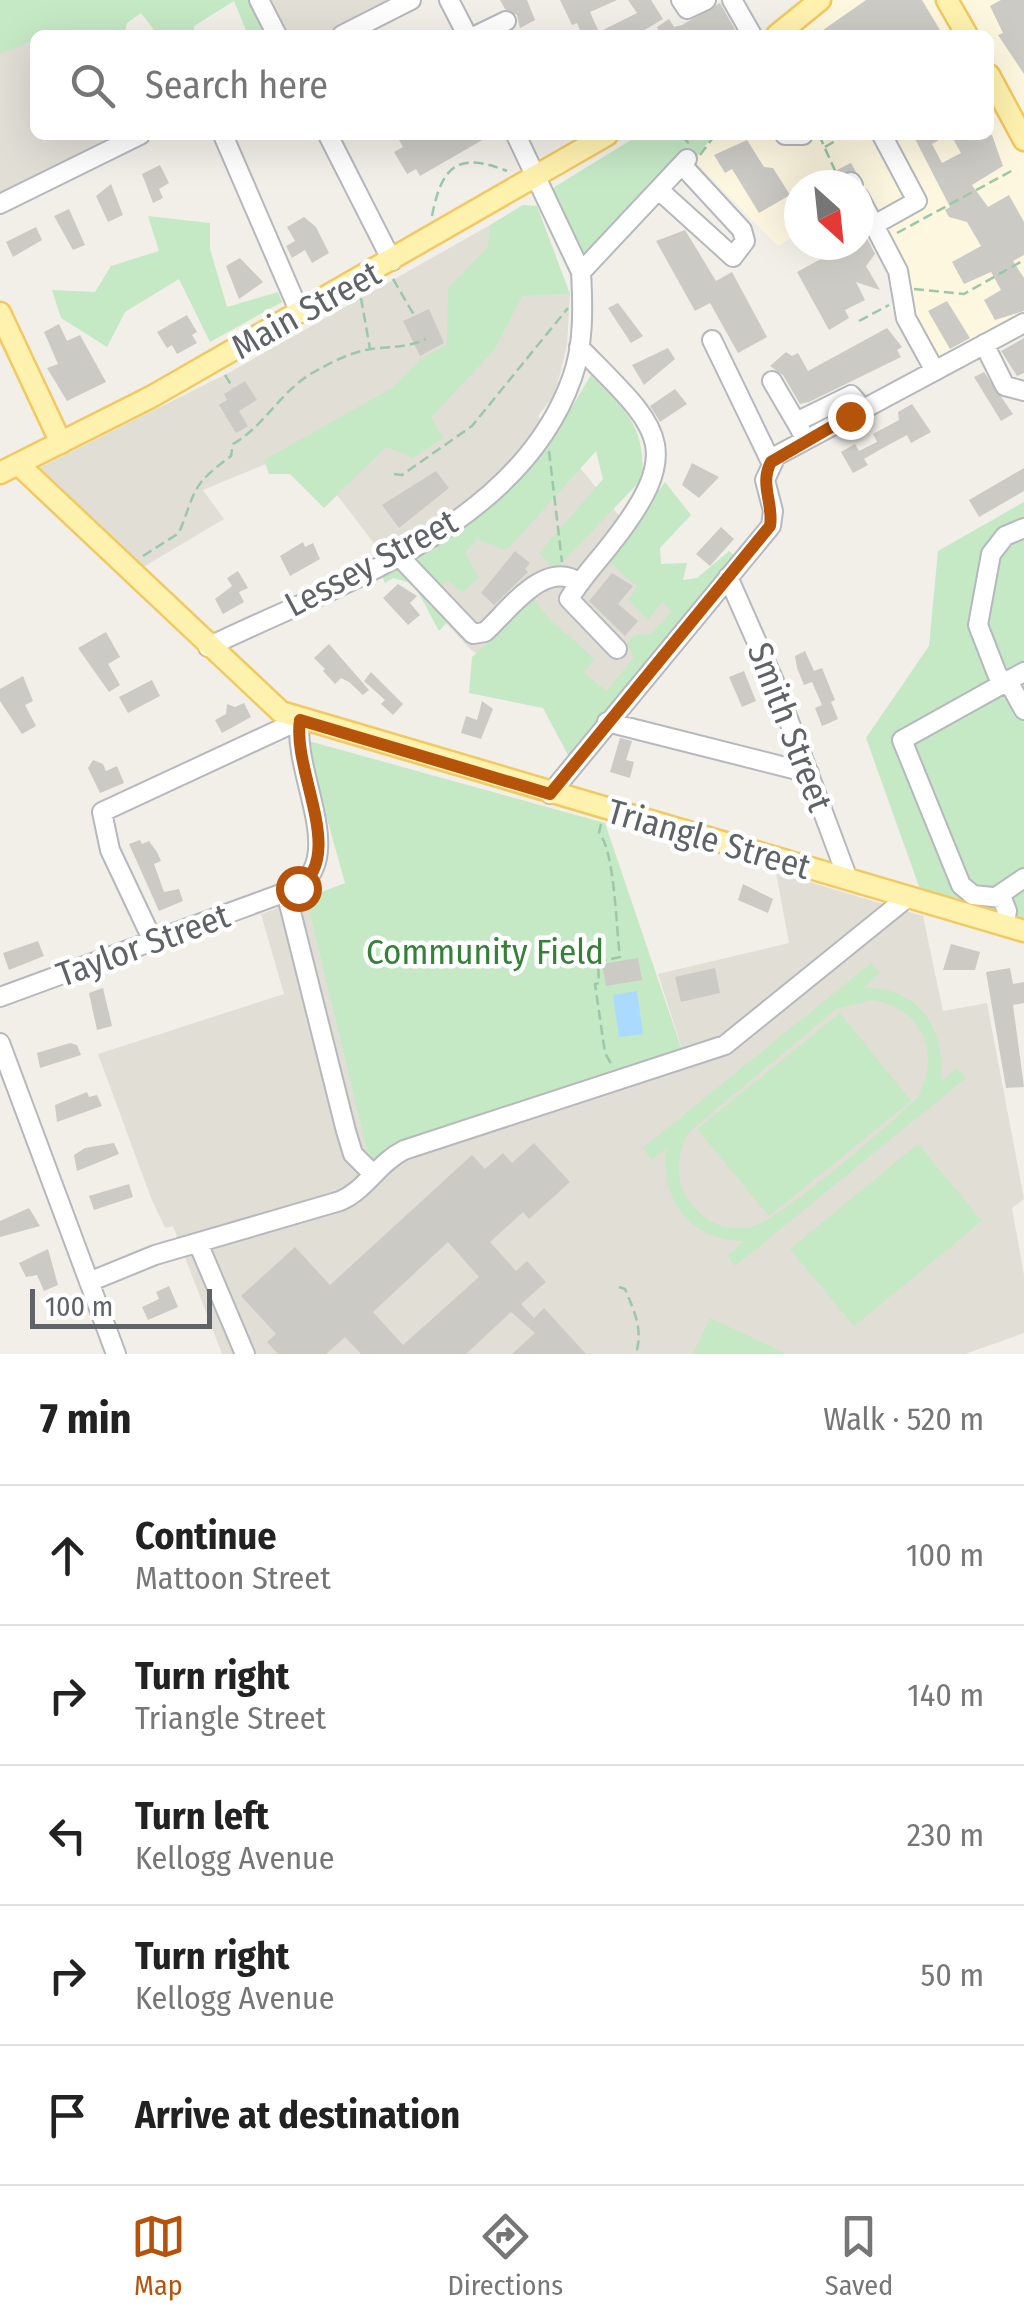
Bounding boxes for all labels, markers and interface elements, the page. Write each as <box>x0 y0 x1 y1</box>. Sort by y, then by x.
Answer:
search box <box>30 30 994 140</box>
icon: search <box>65 58 120 113</box>
text: Search here <box>145 62 328 108</box>
north arrow <box>784 170 874 260</box>
street label: Main Street <box>224 252 388 368</box>
route end <box>828 394 874 440</box>
street label: Lessey Street <box>278 500 465 626</box>
street label: Smith Street <box>739 637 842 818</box>
street label: Triangle Street <box>603 790 816 888</box>
route start <box>276 866 322 912</box>
street label: Taylor Street <box>51 894 236 996</box>
park label: Community Field <box>366 931 604 973</box>
scale bar <box>30 1284 212 1328</box>
text: 100 m <box>45 1290 113 1323</box>
text: 7 min <box>40 1394 132 1444</box>
text: Walk · 520 m <box>823 1400 984 1438</box>
text: Continue <box>135 1513 276 1559</box>
icon: ahead <box>40 1528 95 1583</box>
text: 100 m <box>906 1536 984 1574</box>
text: Mattoon Street <box>135 1559 331 1597</box>
text: Turn right <box>135 1653 289 1699</box>
icon: right <box>40 1668 95 1723</box>
text: 140 m <box>907 1676 984 1714</box>
text: Triangle Street <box>135 1699 326 1737</box>
text: Turn left <box>135 1793 269 1839</box>
icon: left <box>40 1808 95 1863</box>
text: 230 m <box>907 1816 984 1854</box>
text: Kellogg Avenue <box>135 1839 335 1877</box>
text: Turn right <box>135 1933 289 1979</box>
icon: right <box>40 1948 95 2003</box>
text: 50 m <box>921 1956 984 1994</box>
text: Kellogg Avenue <box>135 1979 335 2017</box>
icon: arrive <box>40 2088 95 2143</box>
text: Arrive at destination <box>135 2092 460 2138</box>
tab: Map <box>131 2209 186 2302</box>
tab: Directions <box>447 2209 563 2302</box>
tab: Saved <box>825 2209 893 2302</box>

